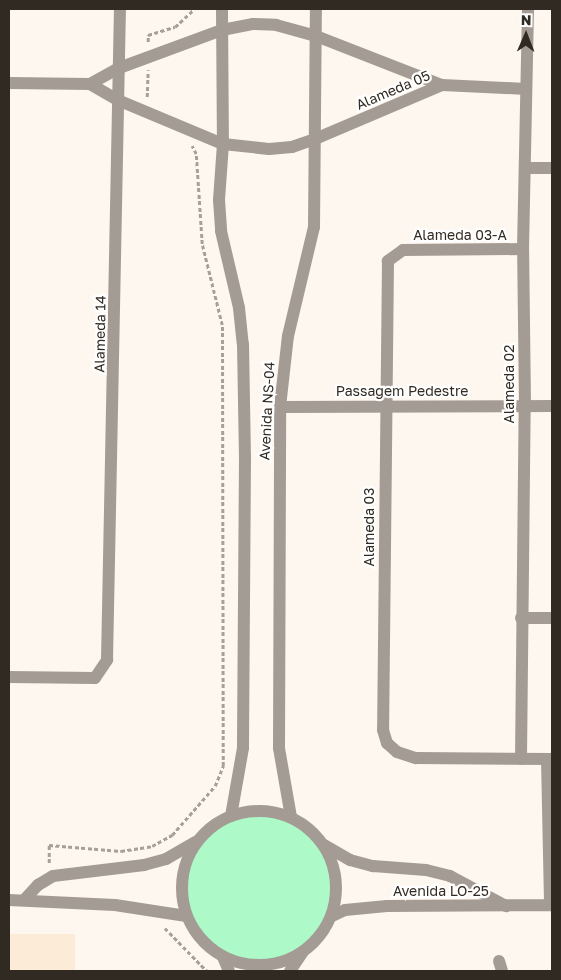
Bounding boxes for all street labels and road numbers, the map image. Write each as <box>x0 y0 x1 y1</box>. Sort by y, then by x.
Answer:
street label: Alameda 05 <box>353 67 433 113</box>
street label: Alameda 03-A <box>413 227 507 243</box>
street label: Alameda 14 <box>91 295 109 373</box>
street label: Alameda 02 <box>501 345 517 423</box>
street label: Avenida NS-04 <box>256 361 278 461</box>
street label: Passagem Pedestre <box>336 383 468 399</box>
street label: Alameda 03 <box>361 488 377 566</box>
street label: Avenida LO-25 <box>393 883 489 899</box>

